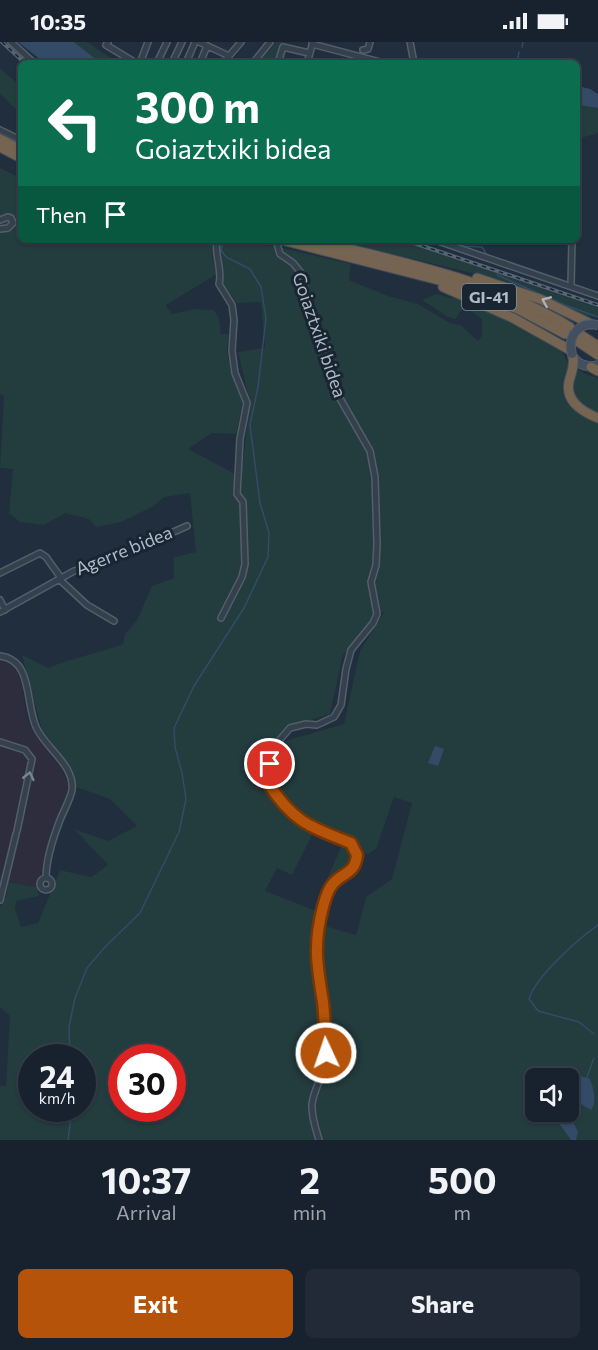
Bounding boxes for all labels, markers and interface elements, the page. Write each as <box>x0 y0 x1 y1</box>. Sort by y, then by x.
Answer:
text: 10:35 <box>30 8 86 35</box>
text: 300 m <box>135 80 260 132</box>
icon: left <box>36 84 114 162</box>
text: Goiaztxiki bidea <box>135 132 331 165</box>
icon: arrive <box>99 198 132 231</box>
text: Then <box>36 201 87 228</box>
street label: Goiaztxiki bidea <box>288 269 352 400</box>
road number: GI-41 <box>462 284 516 310</box>
one-way arrow <box>541 297 552 309</box>
street label: Agerre bidea <box>72 521 175 580</box>
pin <box>244 738 295 789</box>
icon: arrive <box>253 747 286 780</box>
one-way arrow <box>22 772 35 782</box>
position arrow <box>294 1021 358 1085</box>
speed limit sign: 30 <box>108 1044 186 1122</box>
text: 24 <box>39 1057 75 1094</box>
map controls <box>525 1068 579 1122</box>
button: sound <box>525 1068 579 1122</box>
text: km/h <box>39 1089 75 1107</box>
text: 10:37 <box>101 1157 191 1201</box>
text: 2 <box>299 1157 320 1201</box>
text: 500 <box>428 1157 497 1201</box>
text: Arrival <box>116 1200 177 1224</box>
text: min <box>293 1200 327 1224</box>
text: m <box>454 1200 471 1224</box>
button: Exit <box>18 1269 293 1338</box>
button: Share <box>305 1269 580 1338</box>

